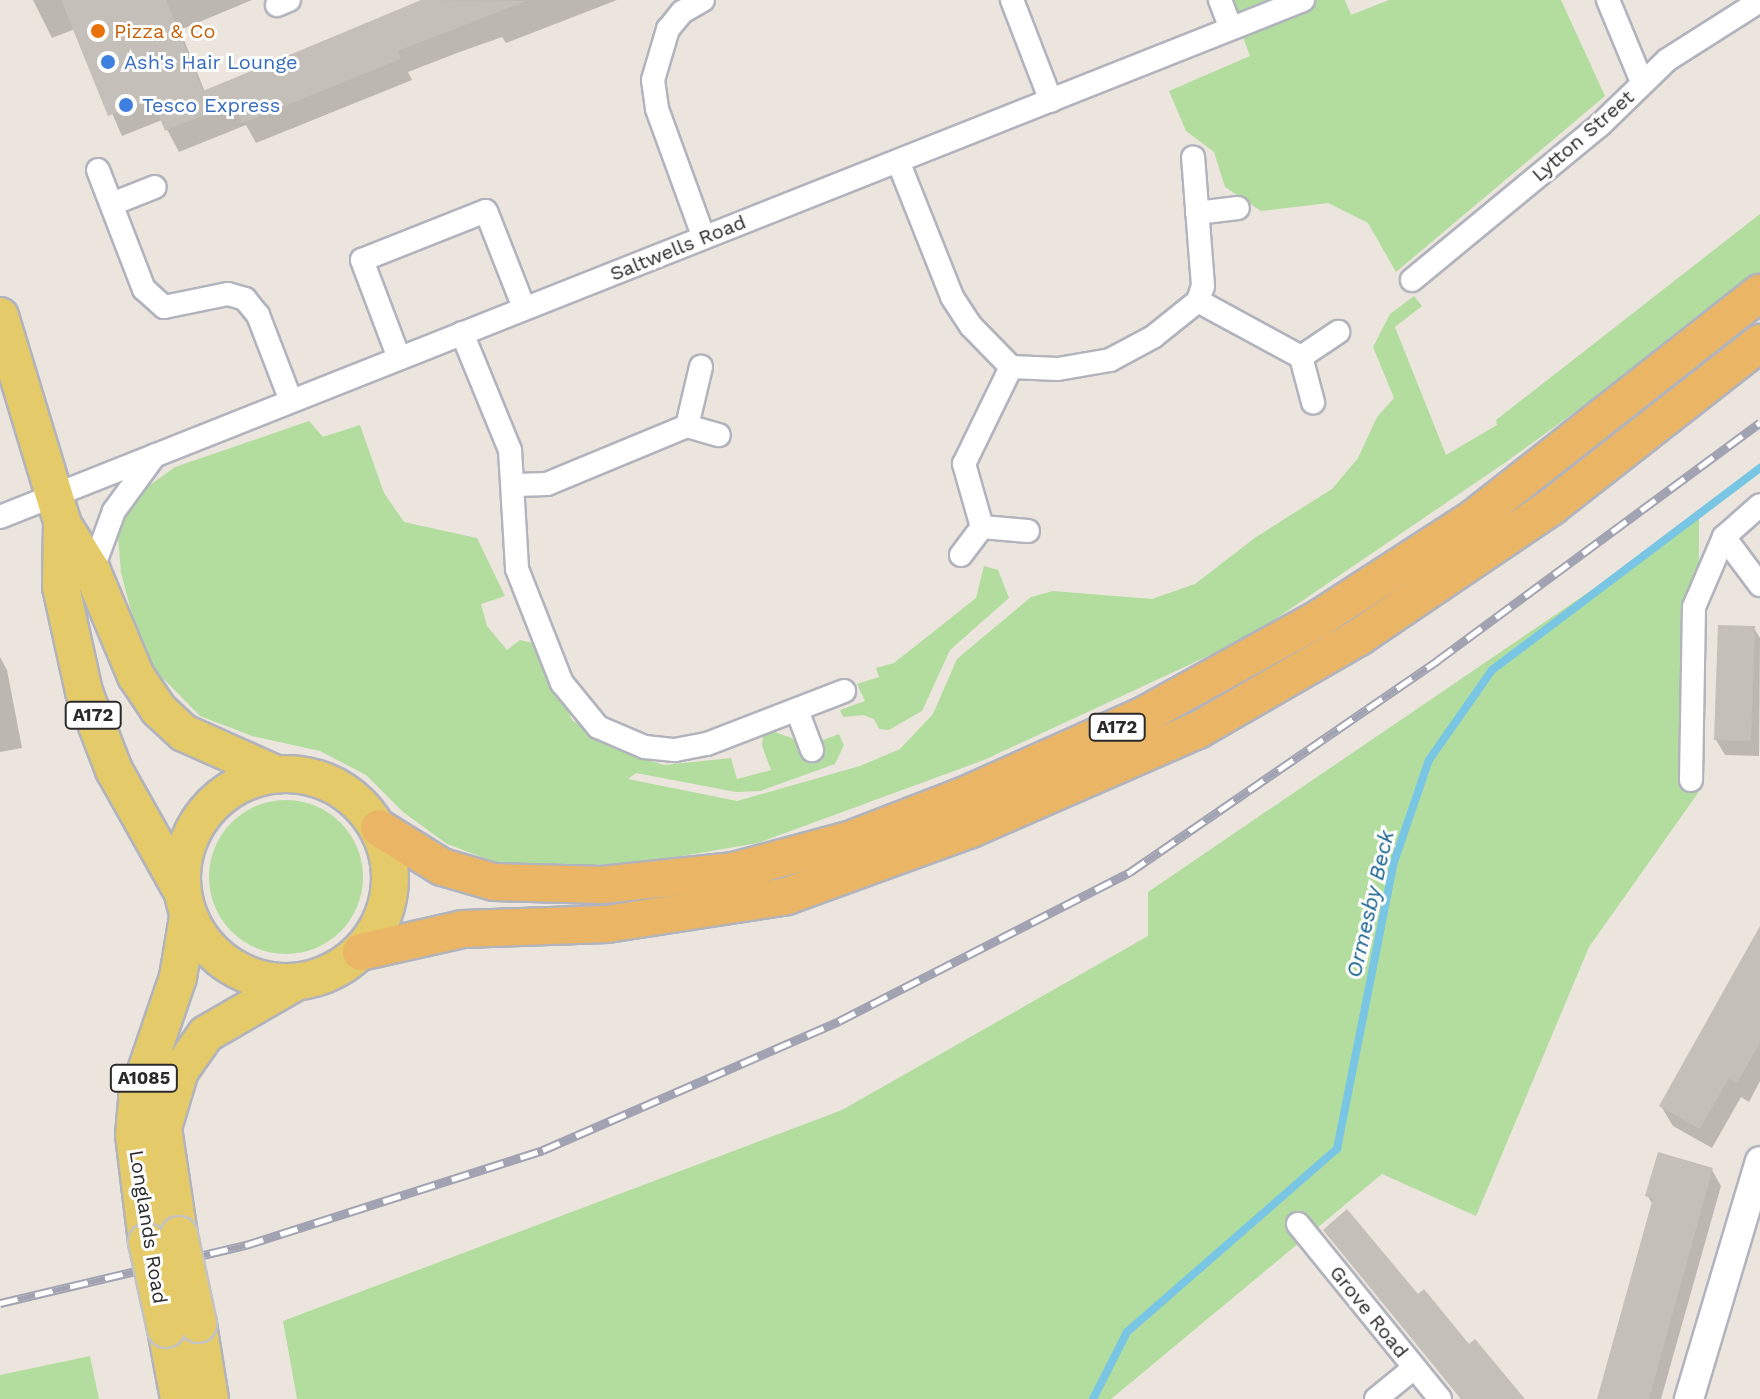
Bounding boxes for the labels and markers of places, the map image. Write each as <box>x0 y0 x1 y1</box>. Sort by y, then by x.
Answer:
place label: Pizza & Co <box>114 19 216 43</box>
marker: Pizza & Co <box>89 22 107 40</box>
place label: Ash's Hair Lounge <box>124 50 298 74</box>
marker: Ash's Hair Lounge <box>99 53 117 71</box>
place label: Tesco Express <box>142 93 280 117</box>
marker: Tesco Express <box>117 96 135 114</box>

